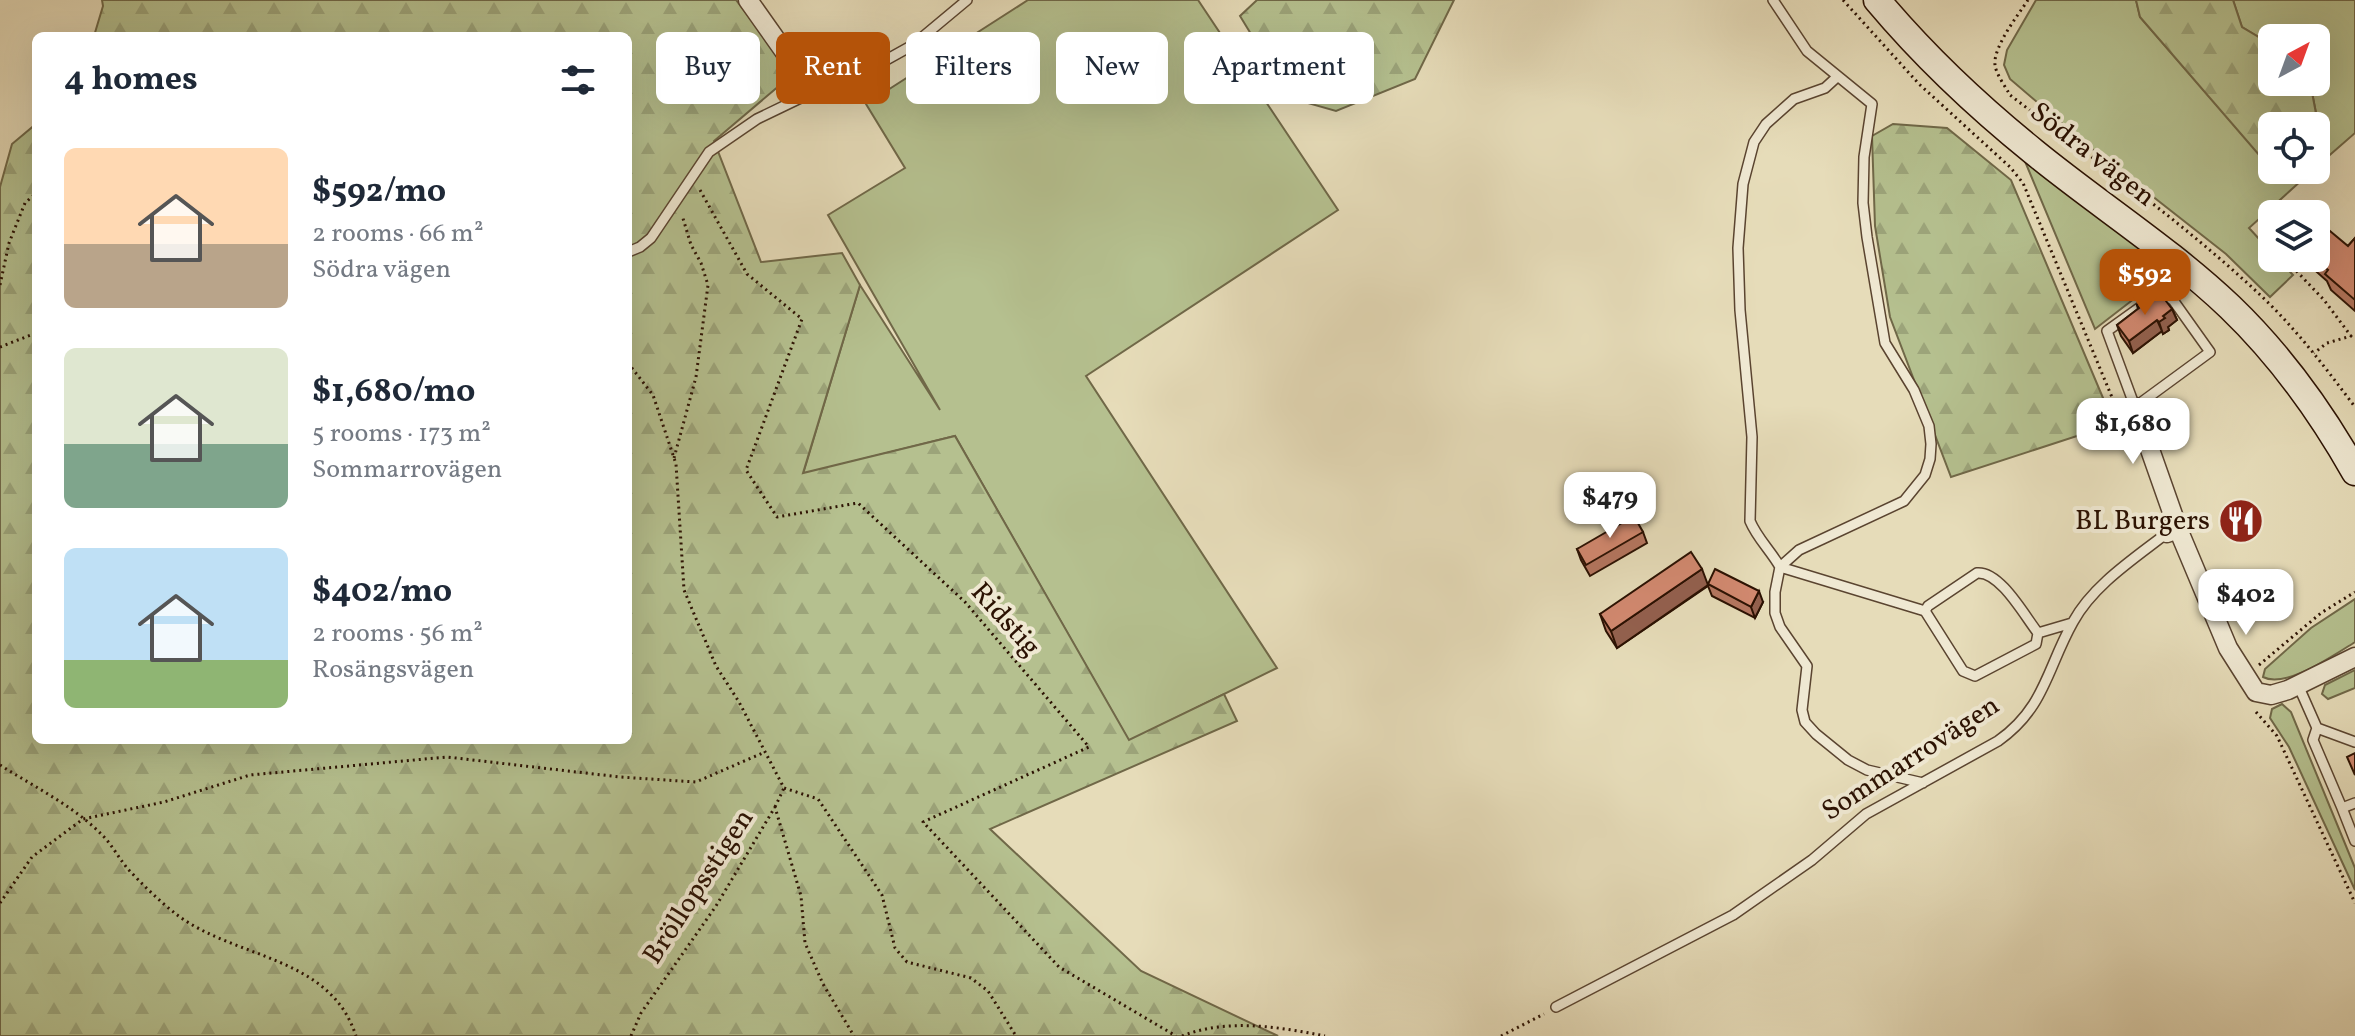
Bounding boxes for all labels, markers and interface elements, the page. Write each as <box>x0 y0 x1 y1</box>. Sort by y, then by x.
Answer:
north arrow <box>2258 24 2330 96</box>
map controls <box>2258 24 2330 272</box>
chip: Buy <box>656 32 760 104</box>
chip: Rent <box>776 32 890 104</box>
chip: Filters <box>906 32 1040 104</box>
chip: New <box>1056 32 1168 104</box>
chip: Apartment <box>1184 32 1374 104</box>
text: 4 homes <box>64 57 198 104</box>
icon: filters <box>556 58 600 102</box>
street label: Södra vägen <box>2021 94 2163 216</box>
button: locate <box>2258 112 2330 184</box>
text: $592/mo <box>312 169 446 216</box>
icon: home <box>128 180 224 276</box>
button: layers <box>2258 200 2330 272</box>
text: 2 rooms · 66 m² <box>312 216 484 252</box>
pin: $592 <box>2098 249 2192 317</box>
text: Södra vägen <box>312 252 451 288</box>
text: $592 <box>2118 257 2172 293</box>
text: $1,680/mo <box>312 369 475 416</box>
icon: home <box>128 380 224 476</box>
pin: $1,680 <box>2068 398 2198 466</box>
text: $1,680 <box>2095 406 2171 442</box>
text: 5 rooms · 173 m² <box>312 416 491 452</box>
text: Sommarrovägen <box>312 452 502 488</box>
pin: $479 <box>1563 472 1657 540</box>
text: $479 <box>1582 480 1638 516</box>
restaurant icon: BL Burgers <box>2217 497 2265 545</box>
place label: BL Burgers <box>2075 502 2210 541</box>
text: $402/mo <box>312 569 452 616</box>
pin: $402 <box>2199 569 2293 637</box>
street label: Ridstig <box>961 574 1049 666</box>
text: $402 <box>2216 577 2276 613</box>
icon: home <box>128 580 224 676</box>
text: 2 rooms · 56 m² <box>312 616 483 652</box>
text: Rosängsvägen <box>312 652 474 688</box>
street label: Sommarrovägen <box>1814 687 2008 831</box>
street label: Bröllopsstigen <box>634 802 764 972</box>

